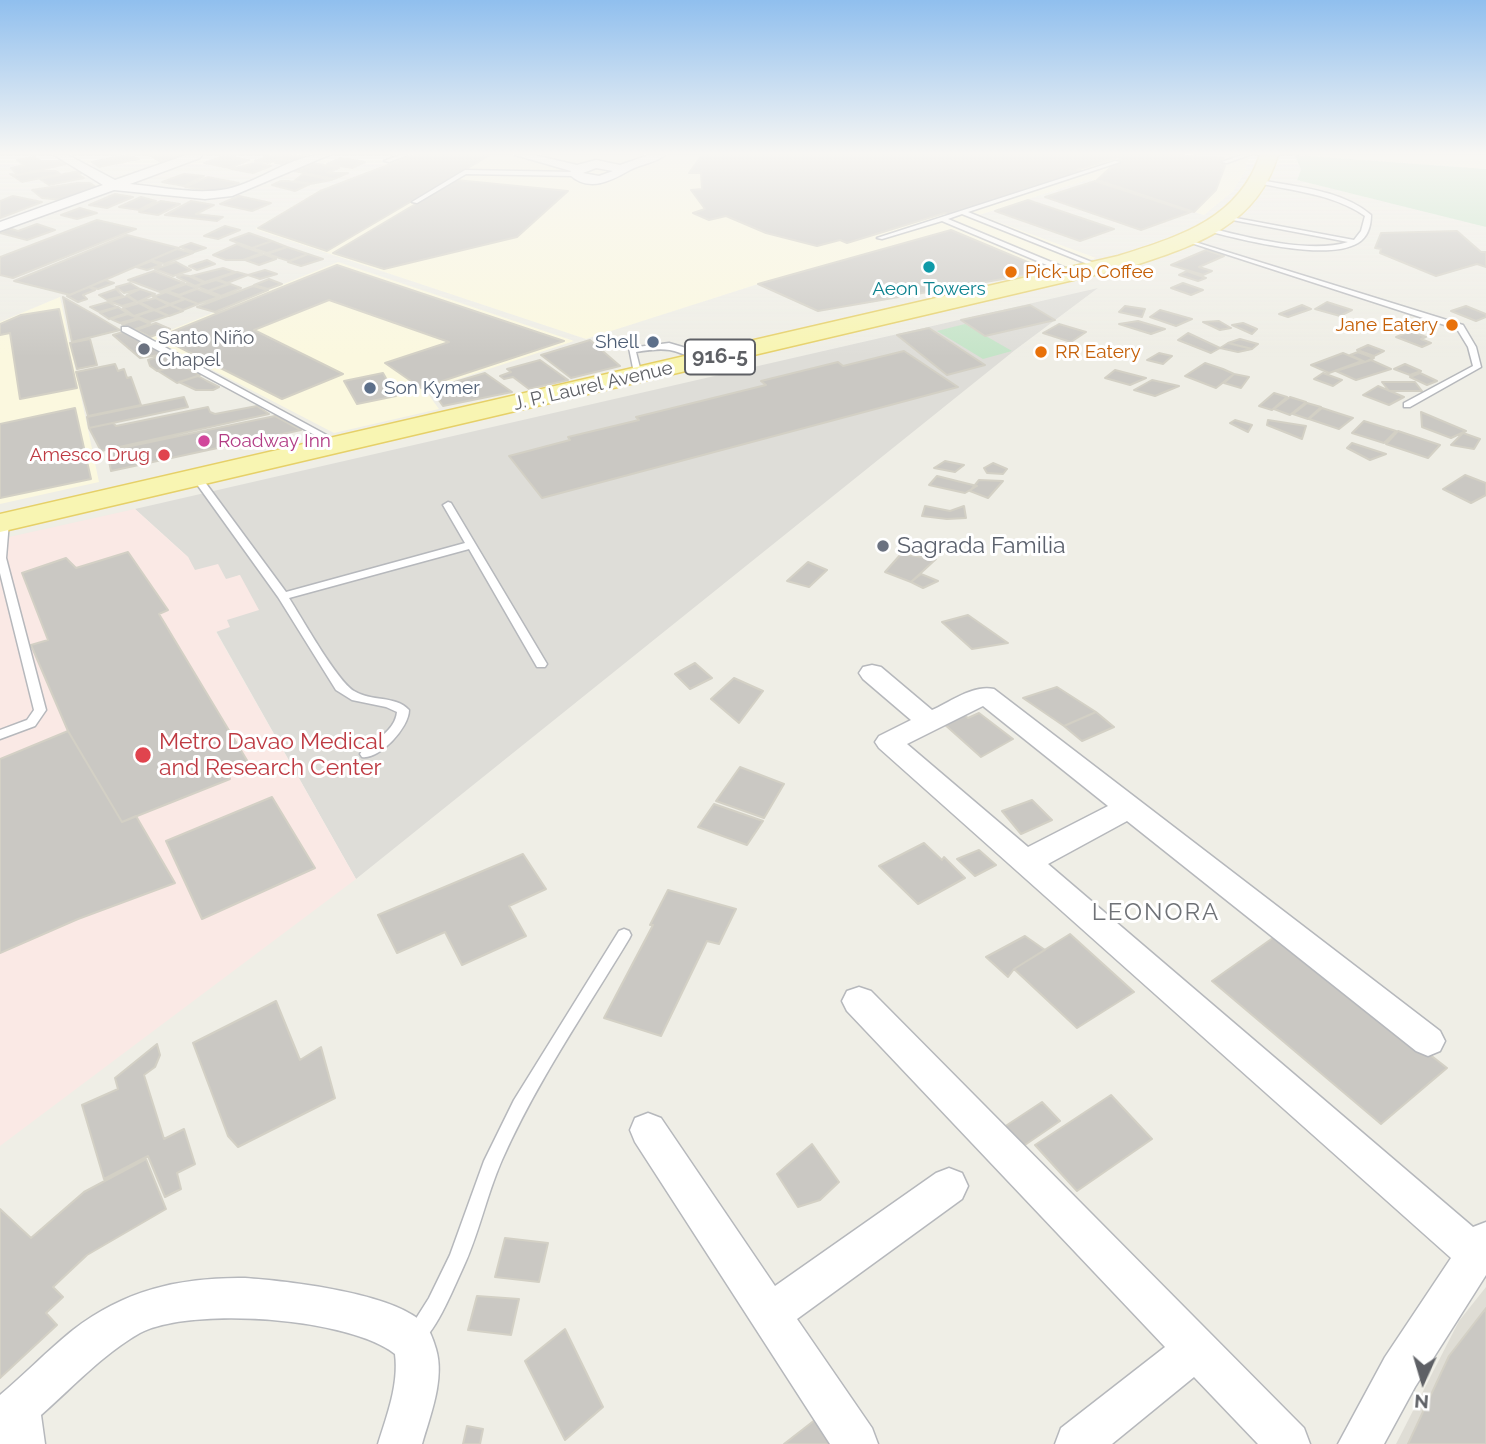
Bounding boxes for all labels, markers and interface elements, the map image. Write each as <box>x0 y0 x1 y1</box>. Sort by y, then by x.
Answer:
marker: Aeon Towers <box>921 259 937 275</box>
place label: Pick-up Coffee <box>1025 261 1154 283</box>
marker: Pick-up Coffee <box>1003 264 1019 280</box>
place label: Aeon Towers <box>872 278 986 300</box>
place label: Jane Eatery <box>1335 314 1438 336</box>
marker: Jane Eatery <box>1444 317 1460 333</box>
place label: Santo Niño Chapel <box>158 327 254 371</box>
place label: Shell <box>595 331 639 353</box>
marker: Shell <box>645 334 661 350</box>
road number: 916-5 <box>685 340 755 374</box>
marker: Santo Niño Chapel <box>136 341 152 357</box>
place label: RR Eatery <box>1055 341 1141 363</box>
marker: RR Eatery <box>1033 344 1049 360</box>
street label: J. P. Laurel Avenue <box>511 357 675 415</box>
place label: Son Kymer <box>384 377 480 399</box>
marker: Son Kymer <box>362 380 378 396</box>
place label: Roadway Inn <box>218 430 331 452</box>
marker: Roadway Inn <box>196 433 212 449</box>
place label: Amesco Drug <box>30 444 150 466</box>
marker: Amesco Drug <box>156 447 172 463</box>
place label: Sagrada Familia <box>897 532 1066 560</box>
marker: Sagrada Familia <box>875 538 891 554</box>
place label: Metro Davao Medical and Research Center <box>159 728 384 782</box>
marker: Metro Davao Medical and Research Center <box>133 745 153 765</box>
district label: LEONORA <box>1093 899 1219 927</box>
north arrow <box>1388 1346 1458 1416</box>
text: N <box>1414 1390 1430 1413</box>

